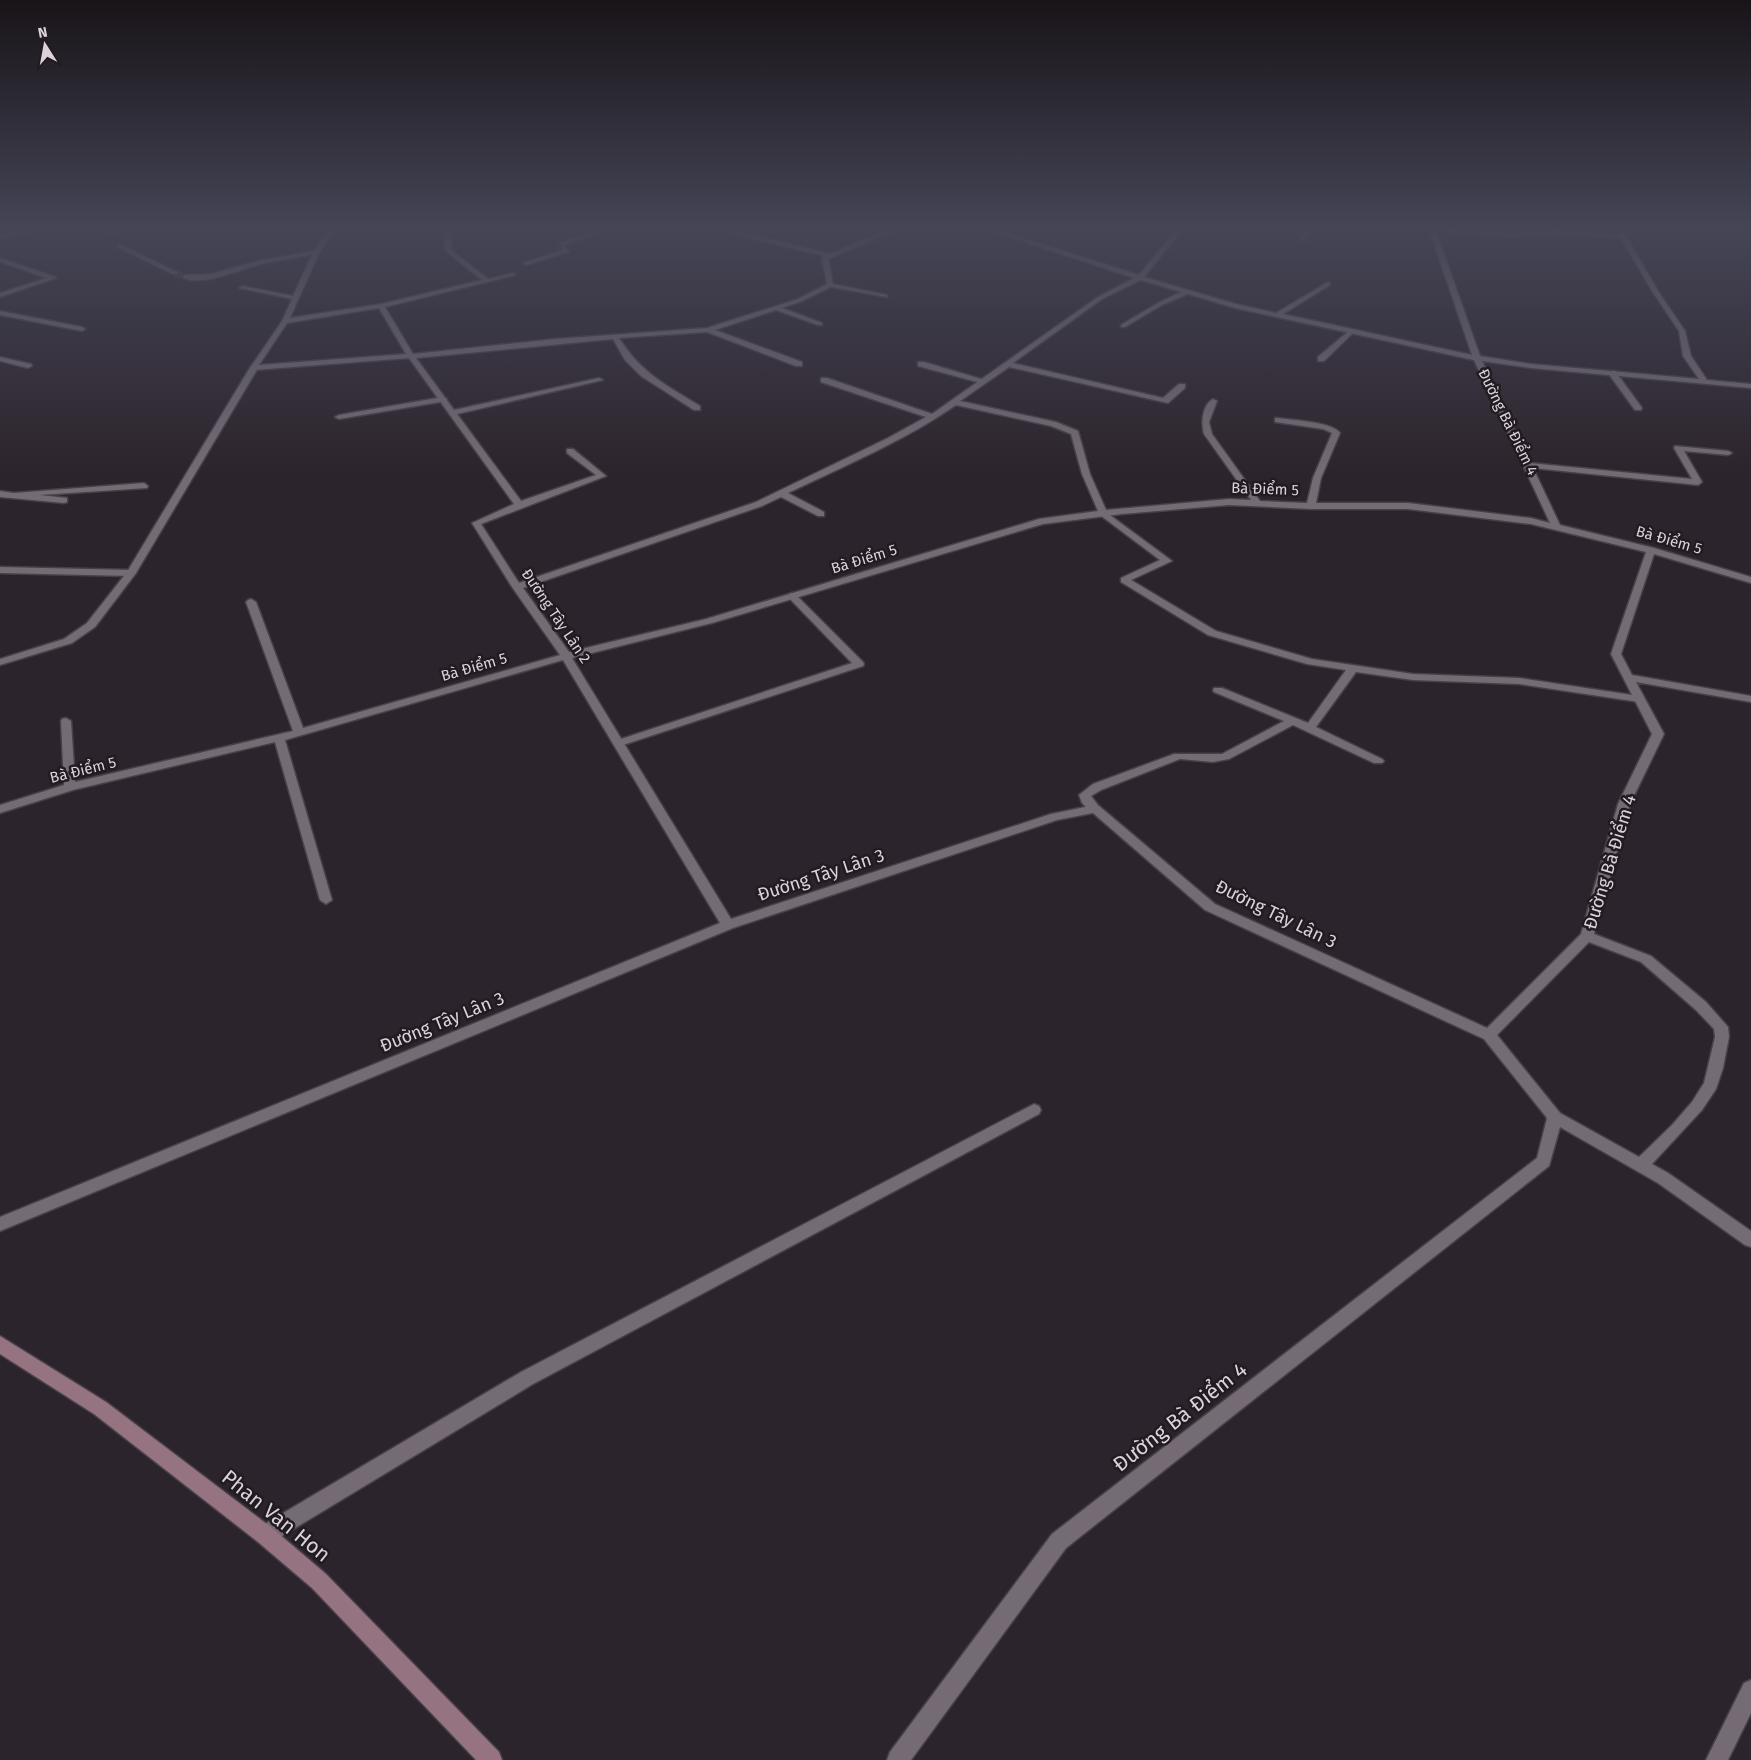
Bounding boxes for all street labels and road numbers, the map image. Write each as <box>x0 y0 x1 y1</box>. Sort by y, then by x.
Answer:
street label: Đường Bà Điểm 4 <box>1474 366 1542 478</box>
street label: Bà Điểm 5 <box>1231 479 1299 499</box>
street label: Bà Điểm 5 <box>1634 522 1704 558</box>
street label: Bà Điểm 5 <box>829 540 899 578</box>
street label: Đường Tây Lân 2 <box>518 565 594 667</box>
street label: Bà Điểm 5 <box>439 649 509 685</box>
street label: Bà Điểm 5 <box>48 753 118 787</box>
street label: Đường Bà Điểm 4 <box>1578 791 1641 932</box>
street label: Đường Tây Lân 3 <box>755 844 887 906</box>
street label: Đường Tây Lân 3 <box>1212 875 1340 953</box>
street label: Đường Tây Lân 3 <box>377 987 507 1057</box>
street label: Đường Bà Điểm 4 <box>1107 1356 1252 1477</box>
street label: Phan Van Hon <box>216 1464 336 1568</box>

